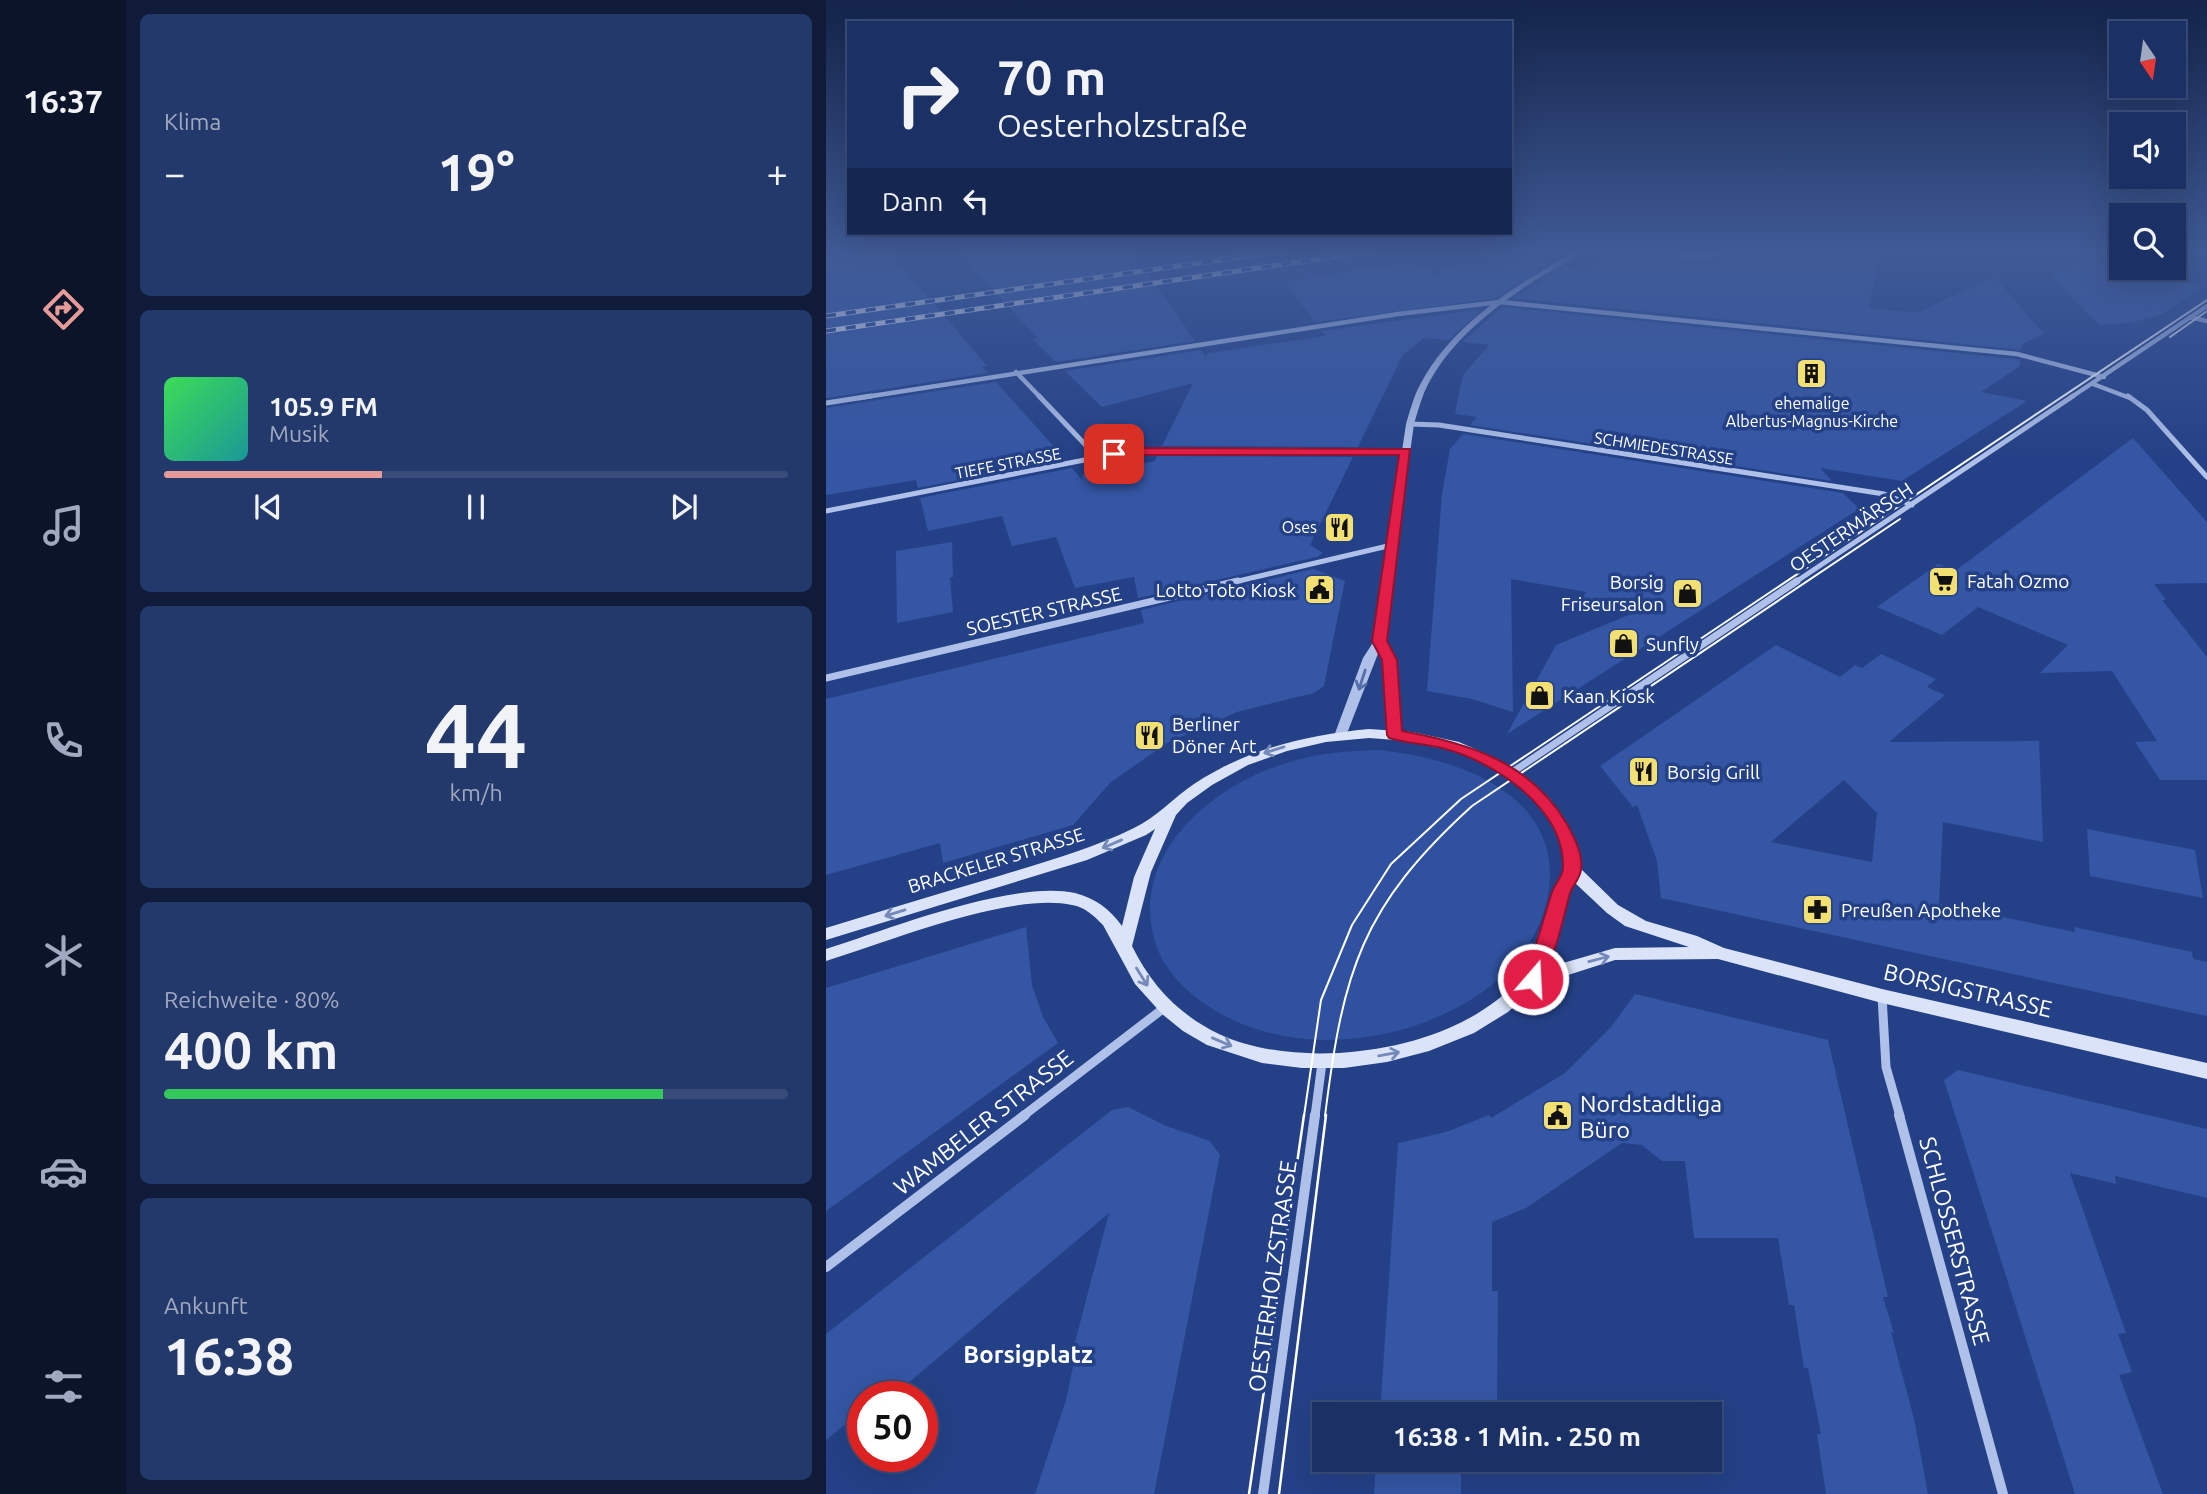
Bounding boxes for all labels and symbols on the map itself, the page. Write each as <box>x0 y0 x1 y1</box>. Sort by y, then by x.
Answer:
north arrow <box>2109 21 2186 98</box>
building icon: ehemalige Albertus-Magnus-Kirche <box>1795 357 1829 391</box>
place label: ehemalige Albertus-Magnus-Kirche <box>1726 394 1898 430</box>
pin <box>1084 424 1144 484</box>
street label: SCHMIEDESTRASSE <box>1593 428 1735 468</box>
street label: TIEFE STRASSE <box>954 444 1062 482</box>
street label: OESTERMÄRSCH <box>1785 478 1917 576</box>
restaurant icon: Oses <box>1323 510 1357 544</box>
place label: Oses <box>1282 518 1317 536</box>
supermarket icon: Fatah Ozmo <box>1927 564 1961 598</box>
place label: Fatah Ozmo <box>1967 570 2069 592</box>
place label: Borsig Friseursalon <box>1561 571 1664 615</box>
public building icon: Lotto Toto Kiosk <box>1302 573 1336 607</box>
shop icon: Borsig Friseursalon <box>1670 576 1704 610</box>
place label: Lotto Toto Kiosk <box>1156 579 1296 601</box>
street label: SOESTER STRASSE <box>964 582 1124 640</box>
shop icon: Sunfly <box>1606 627 1640 661</box>
place label: Sunfly <box>1646 633 1699 655</box>
one-way arrow <box>1355 669 1368 691</box>
shop icon: Kaan Kiosk <box>1523 679 1557 713</box>
place label: Kaan Kiosk <box>1563 685 1655 707</box>
place label: Berliner Döner Art <box>1172 713 1257 757</box>
restaurant icon: Berliner Döner Art <box>1132 718 1166 752</box>
one-way arrow <box>1263 745 1285 758</box>
restaurant icon: Borsig Grill <box>1627 755 1661 789</box>
place label: Borsig Grill <box>1667 761 1760 783</box>
street label: BRACKELER STRASSE <box>905 823 1087 897</box>
one-way arrow <box>1101 838 1123 851</box>
pharmacy icon: Preußen Apotheke <box>1801 893 1835 927</box>
place label: Preußen Apotheke <box>1841 899 2001 921</box>
one-way arrow <box>884 907 906 920</box>
position arrow <box>1496 942 1570 1016</box>
one-way arrow <box>1587 952 1610 965</box>
street label: BORSIGSTRASSE <box>1881 958 2055 1022</box>
one-way arrow <box>1134 967 1149 986</box>
one-way arrow <box>1211 1036 1232 1049</box>
street label: WAMBELER STRASSE <box>889 1044 1077 1200</box>
one-way arrow <box>1377 1047 1400 1060</box>
place label: Nordstadtliga Büro <box>1580 1091 1722 1142</box>
public building icon: Nordstadtliga Büro <box>1540 1099 1574 1133</box>
street label: SCHLOSSERSTRASSE <box>1915 1134 1995 1348</box>
street label: OESTERHOLZSTRASSE <box>1243 1158 1301 1394</box>
district label: Borsigplatz <box>963 1341 1093 1368</box>
speed limit sign: 50 <box>847 1381 938 1472</box>

